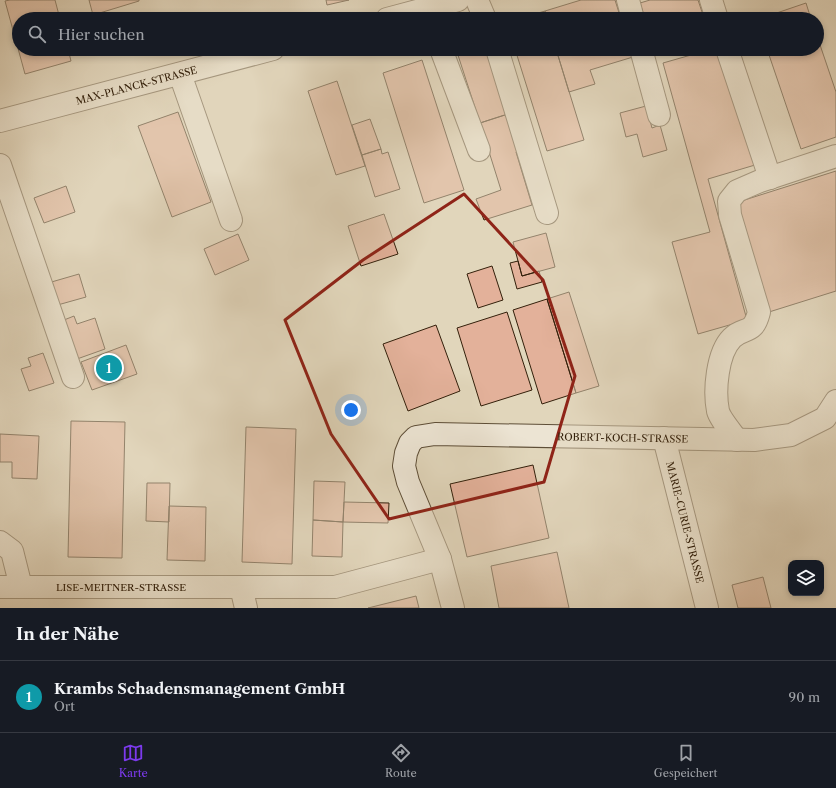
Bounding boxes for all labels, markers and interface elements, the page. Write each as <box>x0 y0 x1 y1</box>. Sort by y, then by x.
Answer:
search box <box>12 12 824 56</box>
icon: search <box>26 23 48 45</box>
text: Hier suchen <box>58 25 145 44</box>
street label: MAX-PLANCK-STRASSE <box>74 63 199 107</box>
pin: 1 <box>96 353 122 383</box>
your location <box>341 400 361 420</box>
street label: ROBERT-KOCH-STRASSE <box>557 430 689 445</box>
street label: MARIE-CURIE-STRASSE <box>664 460 707 585</box>
map controls <box>788 560 824 596</box>
button: layers <box>788 560 824 596</box>
street label: LISE-MEITNER-STRASSE <box>56 581 186 594</box>
text: In der Nähe <box>16 624 119 644</box>
text: Krambs Schadensmanagement GmbH <box>54 679 345 698</box>
text: 1 <box>26 689 32 705</box>
text: 90 m <box>789 689 820 705</box>
text: Ort <box>54 698 75 714</box>
tab: Karte <box>119 742 148 780</box>
tab: Route <box>385 742 417 780</box>
tab: Gespeichert <box>654 742 717 780</box>

